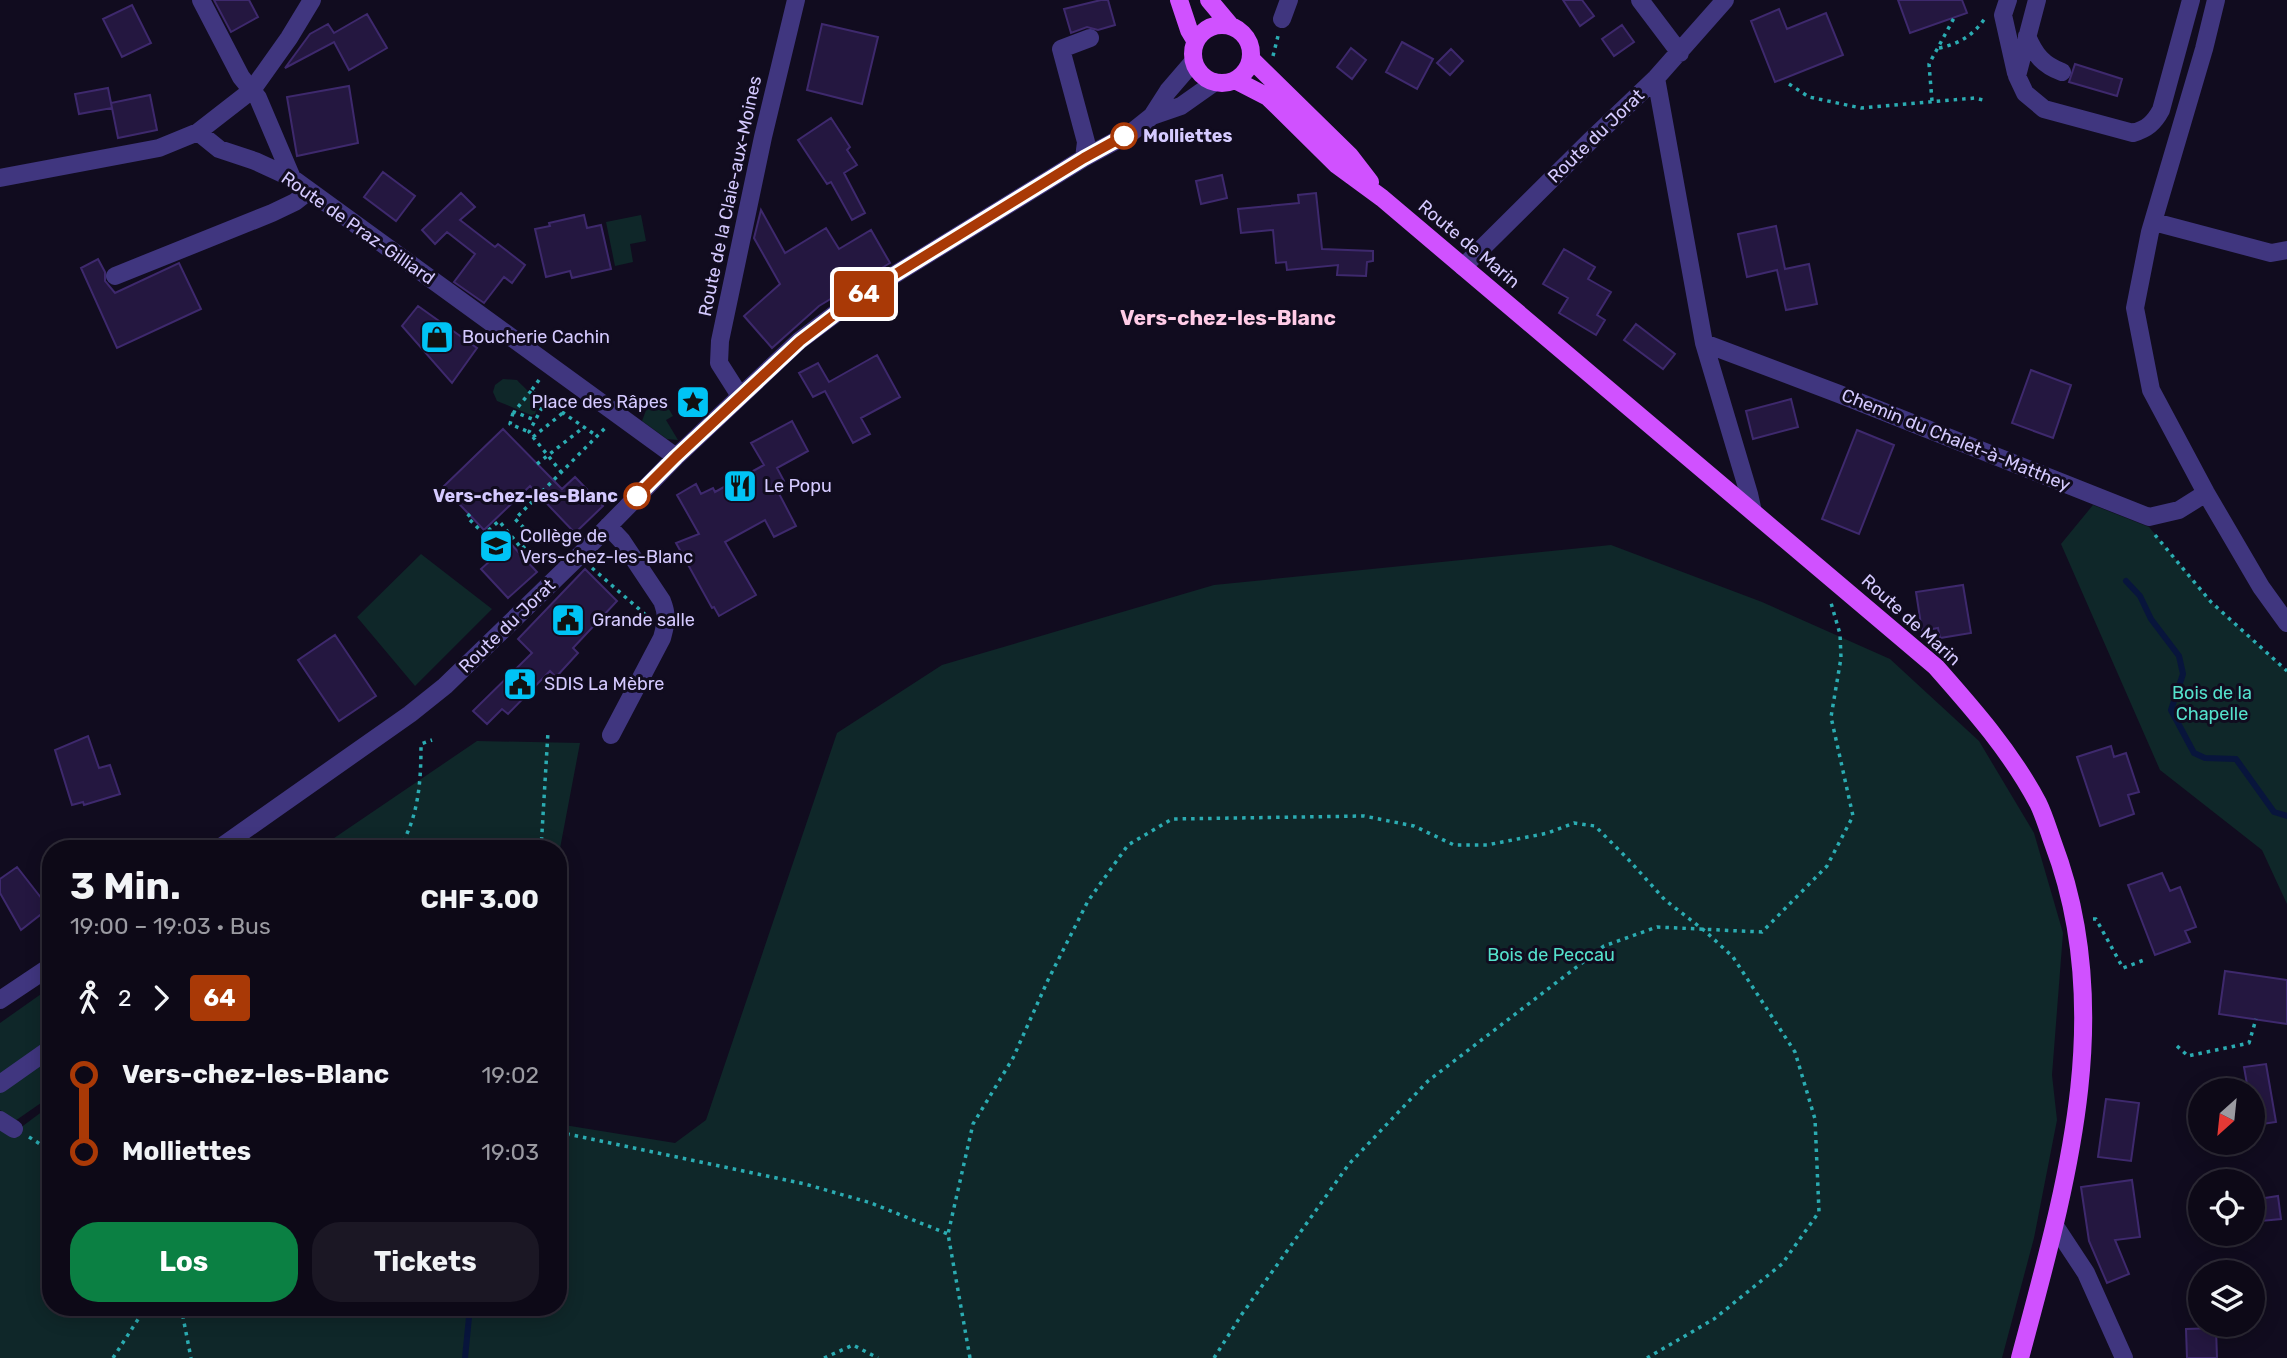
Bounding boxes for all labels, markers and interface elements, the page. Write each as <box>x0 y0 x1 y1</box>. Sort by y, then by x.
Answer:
street label: Route de la Claie-aux-Moines <box>694 74 766 318</box>
street label: Route du Jorat <box>1543 84 1649 188</box>
marker: Molliettes <box>1111 123 1137 149</box>
place label: Molliettes <box>1143 125 1233 147</box>
street label: Route de Praz-Gilliard <box>277 167 439 289</box>
street label: Route de Marin <box>1414 195 1524 293</box>
line badge: 64 <box>832 271 896 317</box>
text: 64 <box>848 280 880 308</box>
district label: Vers-chez-les-Blanc <box>1120 305 1336 330</box>
shop icon: Boucherie Cachin <box>418 318 456 356</box>
place label: Boucherie Cachin <box>462 326 610 348</box>
place icon: Place des Râpes <box>674 383 712 421</box>
street label: Chemin du Chalet-à-Matthey <box>1838 384 2074 496</box>
place label: Place des Râpes <box>532 391 668 413</box>
restaurant icon: Le Popu <box>721 467 759 505</box>
place label: Le Popu <box>764 475 832 497</box>
marker: Vers-chez-les-Blanc <box>624 483 650 509</box>
place label: Vers-chez-les-Blanc <box>433 485 618 507</box>
place label: Collège de Vers-chez-les-Blanc <box>520 525 693 568</box>
school or university icon: Collège de Vers-chez-les-Blanc <box>477 527 515 565</box>
street label: Route de Marin <box>1857 570 1965 670</box>
street label: Route du Jorat <box>454 574 560 678</box>
public building icon: Grande salle <box>549 601 587 639</box>
place label: Grande salle <box>592 609 695 631</box>
public building icon: SDIS La Mèbre <box>501 665 539 703</box>
place label: SDIS La Mèbre <box>544 673 664 695</box>
park label: Bois de la Chapelle <box>2172 682 2252 725</box>
text: 3 Min. <box>70 863 181 909</box>
text: CHF 3.00 <box>420 884 539 915</box>
text: 19:00 – 19:03 · Bus <box>70 912 271 940</box>
park label: Bois de Peccau <box>1487 944 1615 966</box>
icon: walk <box>70 979 108 1017</box>
icon: forward <box>142 979 180 1017</box>
text: 2 <box>118 984 132 1012</box>
text: 64 <box>204 984 236 1012</box>
text: Vers-chez-les-Blanc <box>122 1059 389 1090</box>
text: 19:02 <box>482 1061 539 1089</box>
north arrow <box>2188 1078 2264 1155</box>
map controls <box>2188 1078 2265 1337</box>
text: Molliettes <box>122 1136 251 1167</box>
text: 19:03 <box>481 1138 539 1166</box>
button: locate <box>2188 1169 2265 1246</box>
button: Los <box>70 1222 298 1302</box>
button: Tickets <box>312 1222 539 1302</box>
button: layers <box>2188 1260 2265 1337</box>

